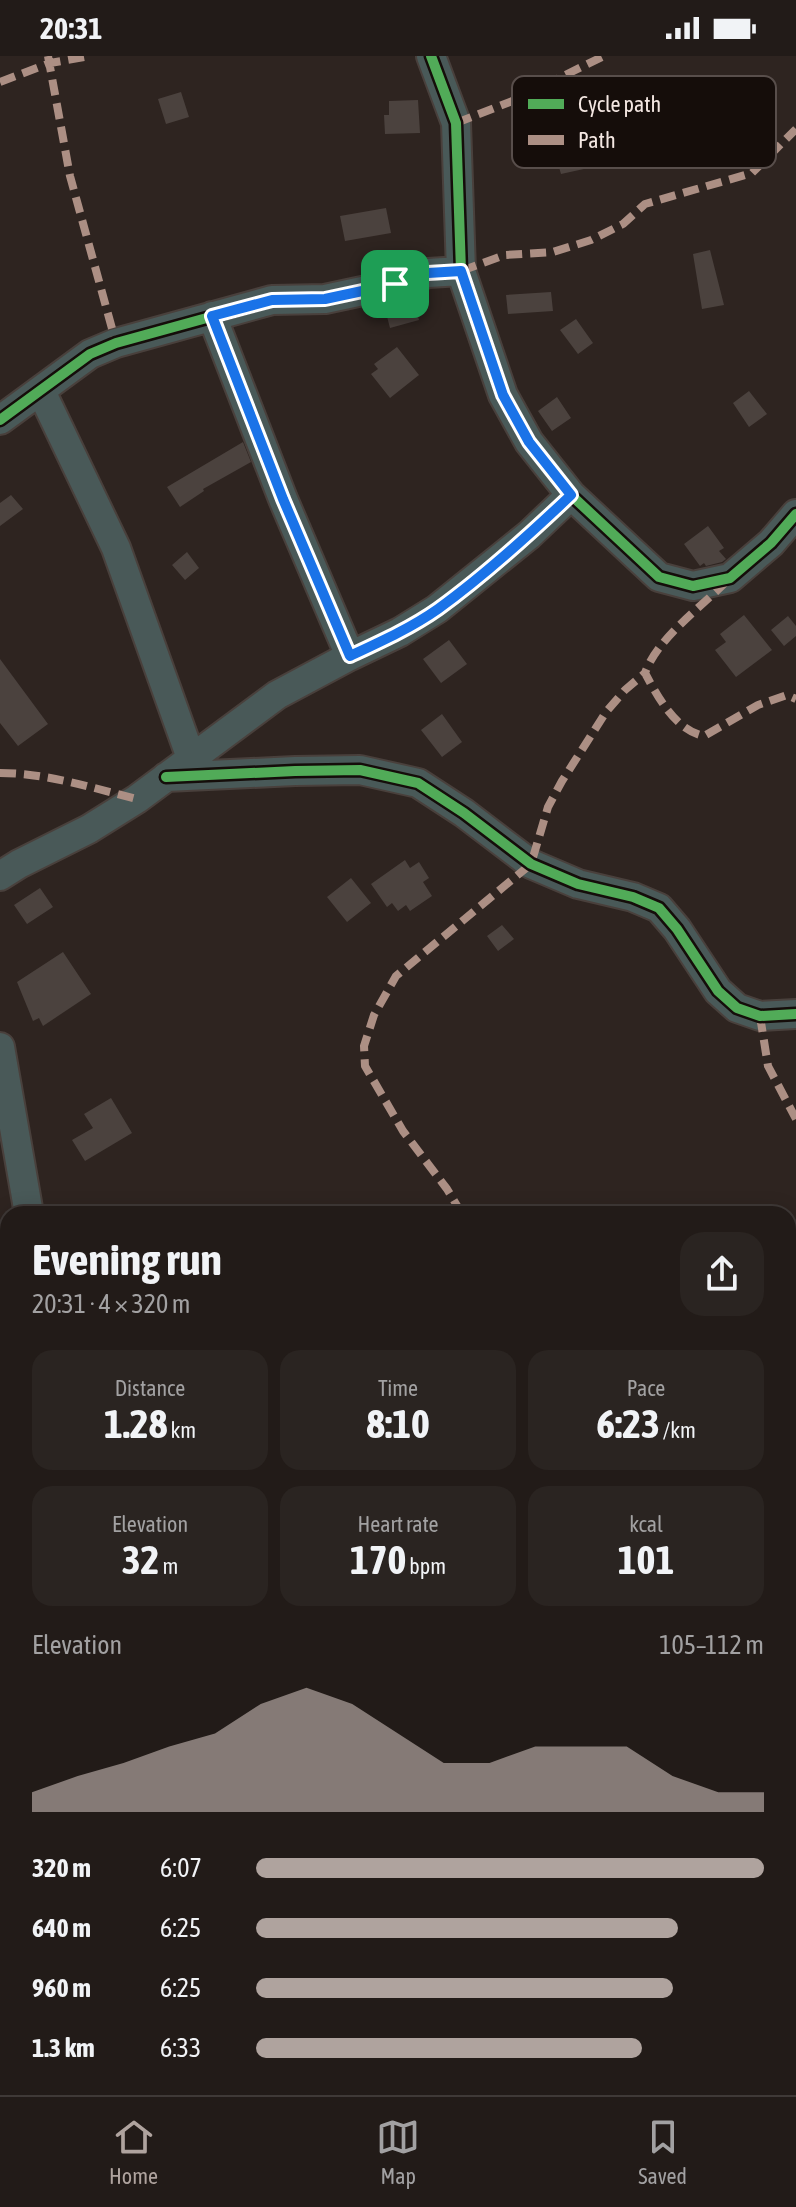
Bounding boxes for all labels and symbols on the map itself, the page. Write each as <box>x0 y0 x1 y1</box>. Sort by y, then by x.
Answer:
legend <box>512 76 776 168</box>
text: Cycle path <box>578 91 661 117</box>
text: Path <box>578 127 616 153</box>
pin <box>361 250 429 318</box>

